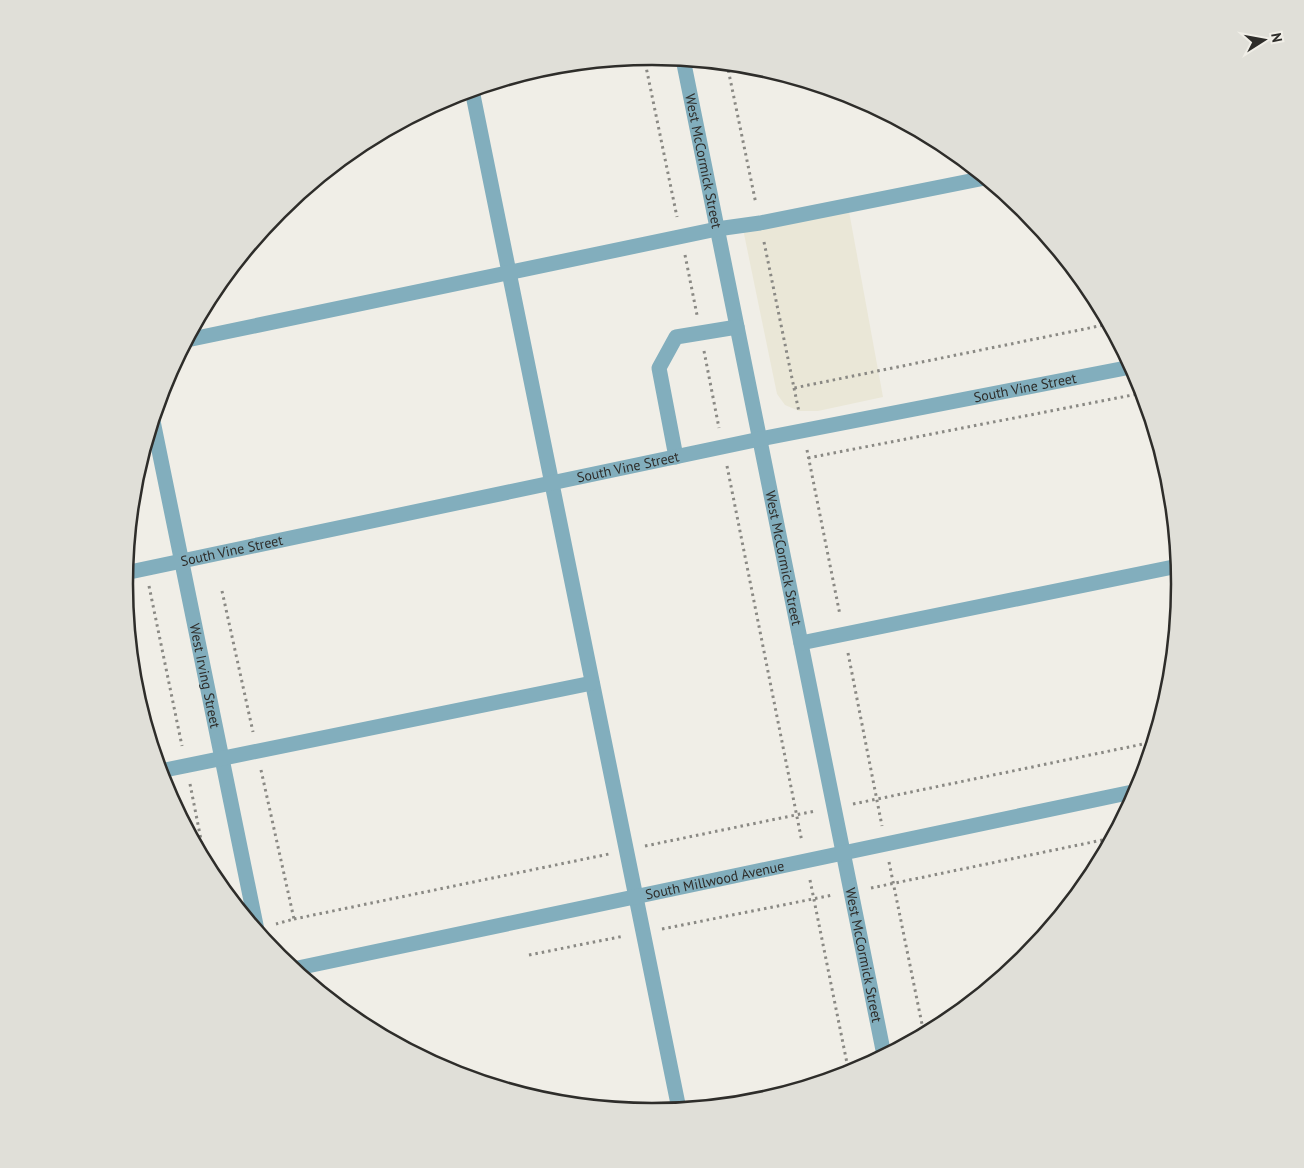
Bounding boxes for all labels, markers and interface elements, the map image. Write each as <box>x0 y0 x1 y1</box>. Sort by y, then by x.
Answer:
north arrow <box>1239 15 1289 65</box>
text: N <box>1267 31 1286 44</box>
street label: West McCormick Street <box>681 92 726 230</box>
street label: South Vine Street <box>972 369 1078 406</box>
street label: South Vine Street <box>575 447 681 486</box>
street label: West McCormick Street <box>761 489 806 627</box>
street label: South Vine Street <box>179 531 285 570</box>
street label: West Irving Street <box>186 622 225 730</box>
street label: South Millwood Avenue <box>644 857 786 903</box>
street label: West McCormick Street <box>841 886 886 1024</box>

